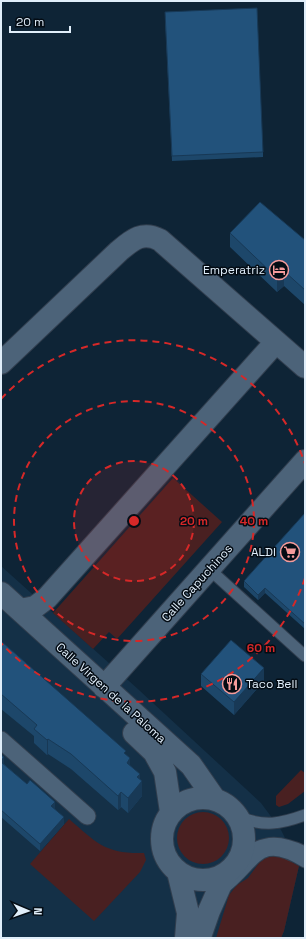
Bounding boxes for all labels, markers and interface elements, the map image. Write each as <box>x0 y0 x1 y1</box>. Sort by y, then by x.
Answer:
scale bar <box>10 8 70 34</box>
text: 20 m <box>16 14 44 30</box>
hotel icon: Emperatriz <box>268 259 290 281</box>
place label: Emperatriz <box>203 262 265 278</box>
text: 20 m <box>180 513 208 529</box>
text: 40 m <box>240 513 268 529</box>
centre of rings <box>127 514 141 528</box>
street label: Calle Capuchinos <box>158 541 236 625</box>
supermarket icon: ALDI <box>279 541 301 563</box>
place label: ALDI <box>251 544 276 560</box>
street label: Calle Virgen de la Paloma <box>53 639 169 747</box>
text: 60 m <box>247 640 275 656</box>
restaurant icon: Taco Bell <box>221 673 243 695</box>
place label: Taco Bell <box>246 676 297 692</box>
north arrow <box>8 891 48 931</box>
text: N <box>31 907 45 915</box>

